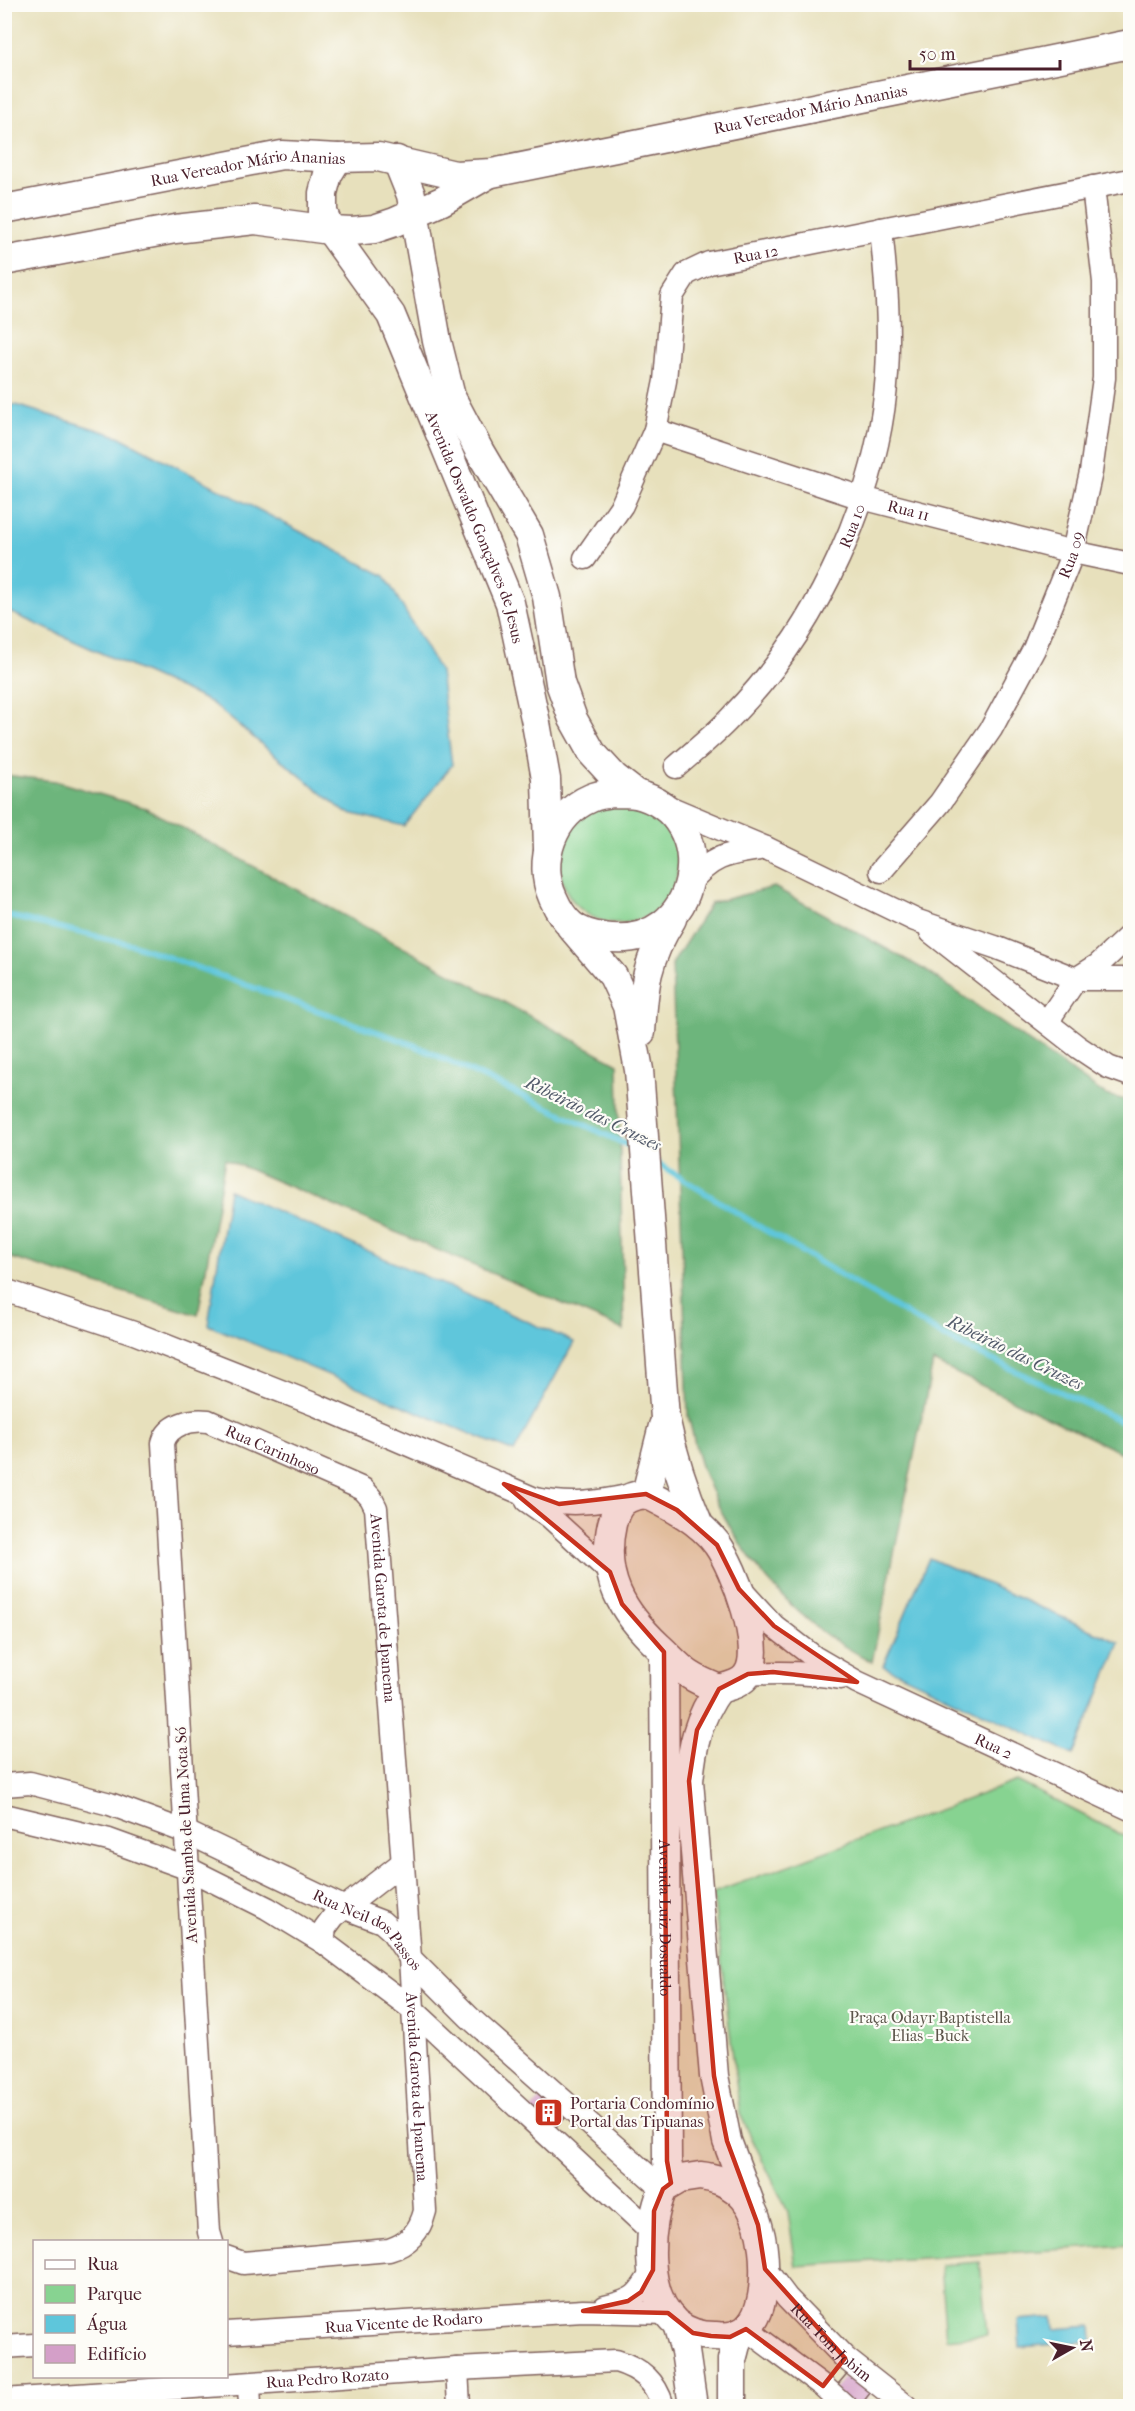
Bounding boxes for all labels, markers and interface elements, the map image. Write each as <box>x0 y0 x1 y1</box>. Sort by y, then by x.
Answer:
scale bar <box>910 33 1060 71</box>
text: 50 m <box>919 44 956 65</box>
street label: Rua Vereador Mário Ananias <box>712 80 909 138</box>
street label: Rua Vereador Mário Ananias <box>149 145 346 190</box>
street label: Rua 12 <box>732 240 780 267</box>
street label: Avenida Oswaldo Gonçalves de Jesus <box>422 407 528 645</box>
street label: Rua 11 <box>886 495 932 524</box>
street label: Rua 10 <box>835 501 869 551</box>
street label: Rua 09 <box>1054 529 1087 581</box>
water label: Ribeirão das Cruzes <box>521 1072 665 1156</box>
water label: Ribeirão das Cruzes <box>943 1311 1087 1395</box>
street label: Rua Carinhoso <box>223 1420 323 1478</box>
street label: Avenida Garota de Ipanema <box>367 1512 400 1704</box>
street label: Avenida Samba de Uma Nota Só <box>171 1726 201 1945</box>
street label: Rua 2 <box>972 1729 1016 1763</box>
street label: Avenida Luiz Dosualdo <box>656 1838 676 1997</box>
street label: Rua Neil dos Passos <box>310 1885 426 1974</box>
street label: Avenida Garota de Ipanema <box>402 1991 433 2182</box>
park label: Praça Odayr Baptistella Elias - Buck <box>849 2008 1011 2045</box>
place label: Portaria Condomínio Portal das Tipuanas <box>570 2094 714 2131</box>
building icon: Portaria Condomínio Portal das Tipuanas <box>533 2096 565 2128</box>
legend <box>33 2240 228 2378</box>
text: Rua <box>87 2254 119 2275</box>
text: Parque <box>87 2284 142 2305</box>
street label: Rua Tom Jobim <box>787 2298 876 2386</box>
street label: Rua Vicente de Rodaro <box>324 2308 483 2336</box>
text: Água <box>86 2313 128 2335</box>
north arrow <box>1042 2318 1102 2378</box>
text: N <box>1076 2338 1097 2354</box>
text: Edifício <box>87 2344 146 2365</box>
street label: Rua Pedro Rozato <box>265 2364 389 2392</box>

